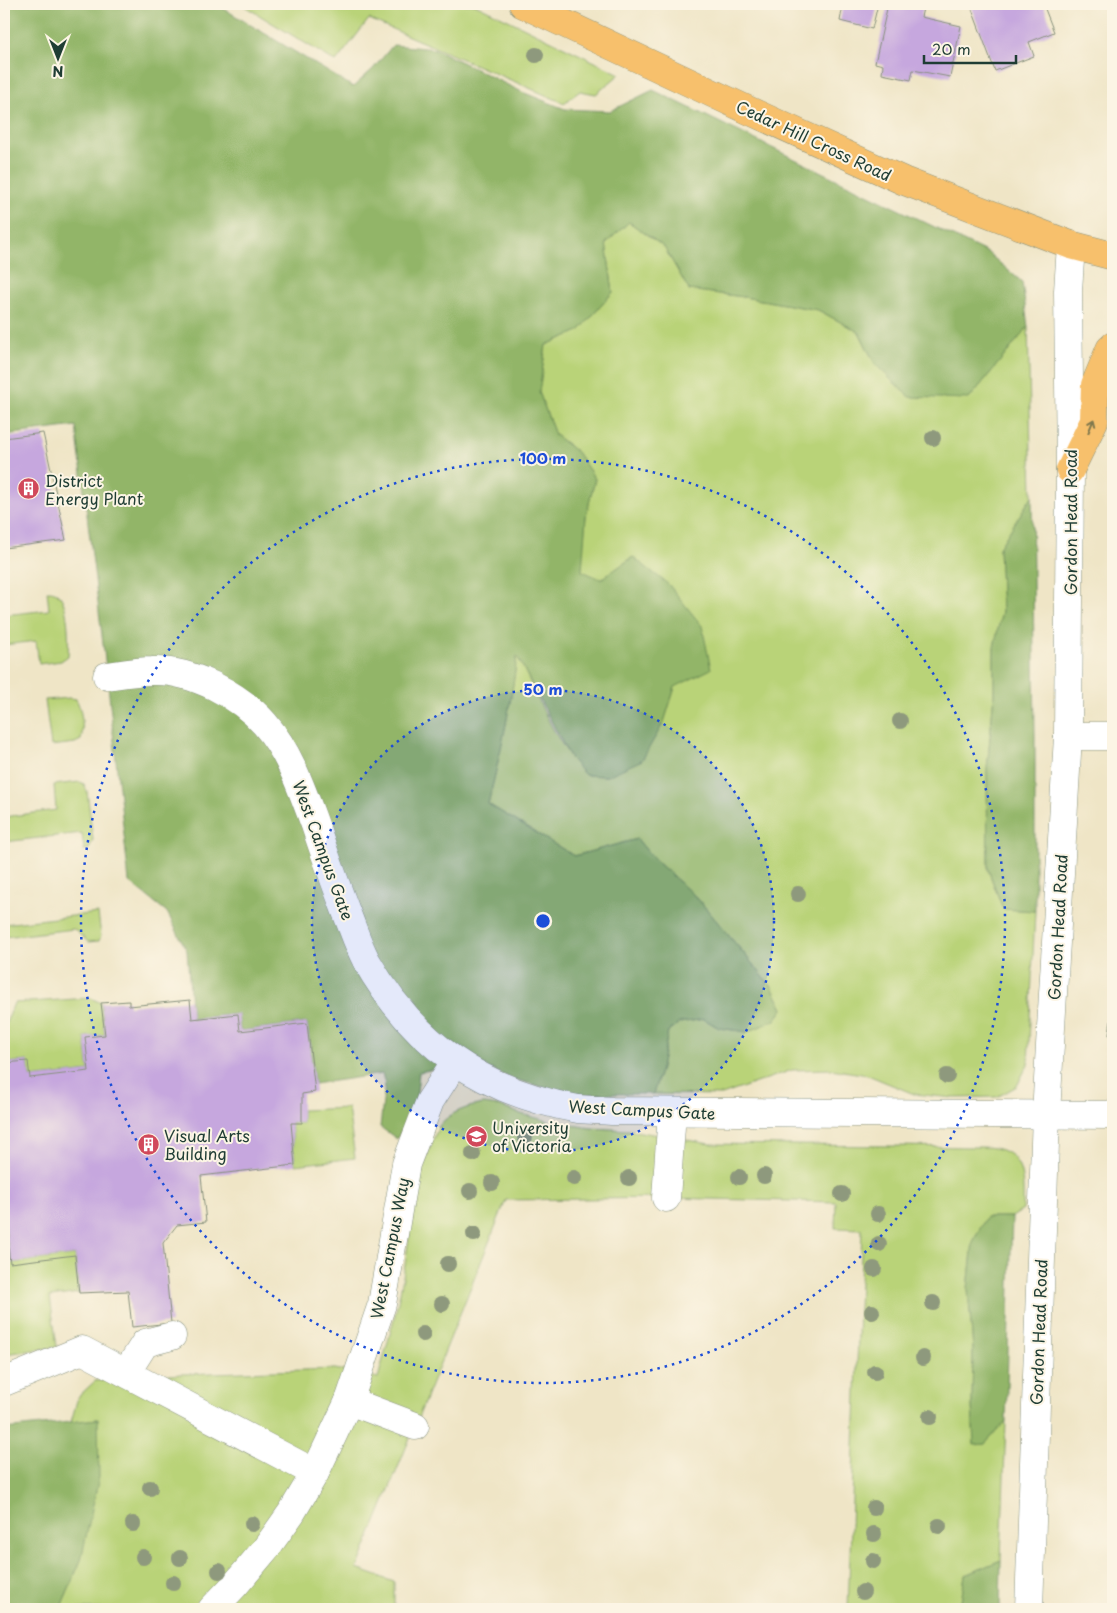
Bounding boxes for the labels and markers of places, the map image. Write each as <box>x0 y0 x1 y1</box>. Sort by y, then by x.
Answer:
place label: District Energy Plant <box>45 468 144 510</box>
building icon: District Energy Plant <box>17 477 41 501</box>
centre of rings <box>534 912 552 930</box>
place label: University of Victoria <box>492 1115 572 1157</box>
place label: Visual Arts Building <box>164 1123 250 1165</box>
school or university icon: University of Victoria <box>464 1124 488 1148</box>
building icon: Visual Arts Building <box>136 1132 160 1156</box>

